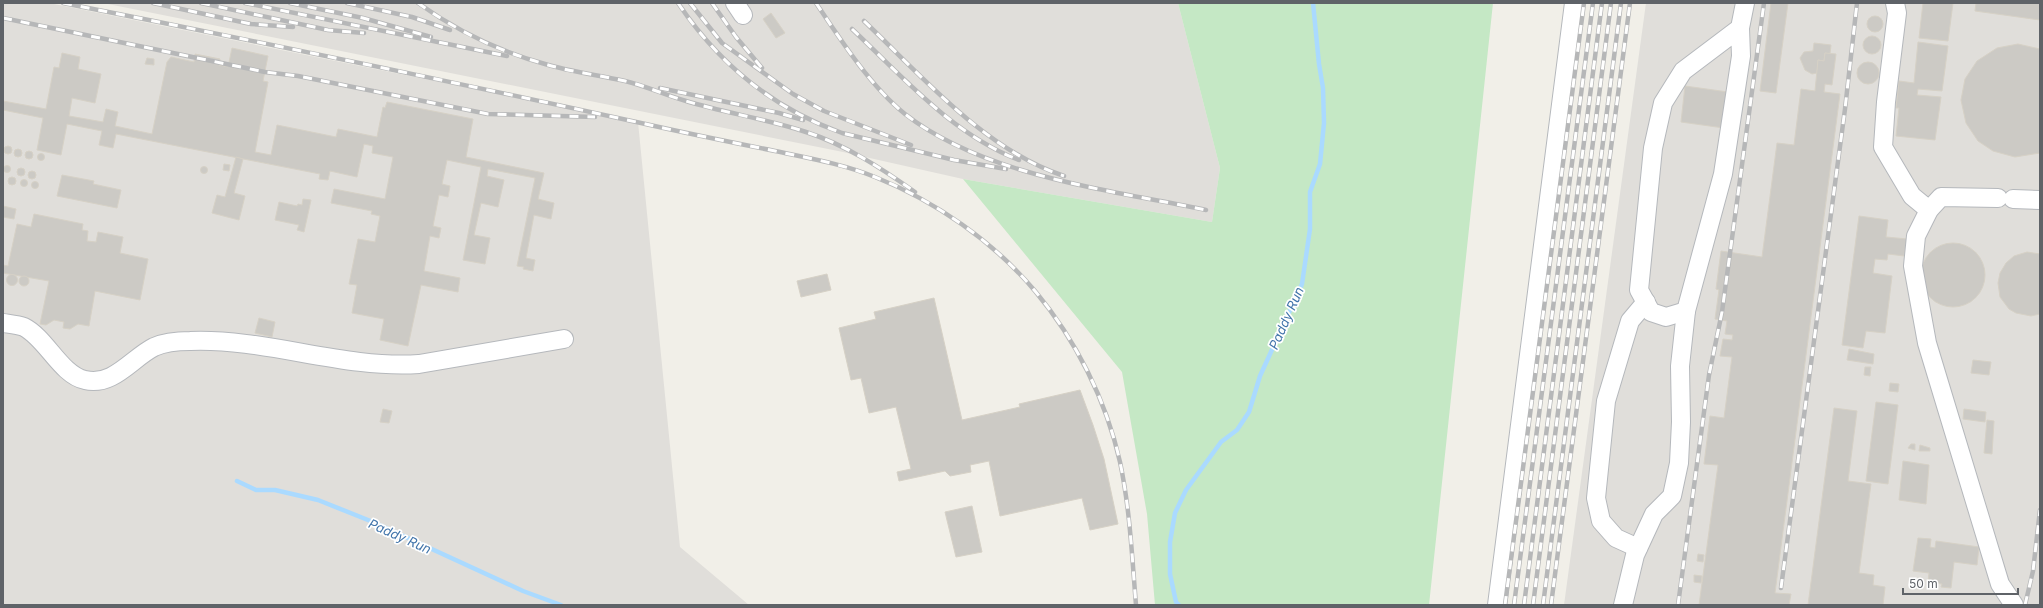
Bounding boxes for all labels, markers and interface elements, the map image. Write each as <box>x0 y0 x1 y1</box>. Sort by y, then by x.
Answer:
water label: Paddy Run <box>1265 284 1307 352</box>
water label: Paddy Run <box>366 515 434 557</box>
scale bar <box>1903 570 2018 596</box>
text: 50 m <box>1909 576 1938 591</box>

